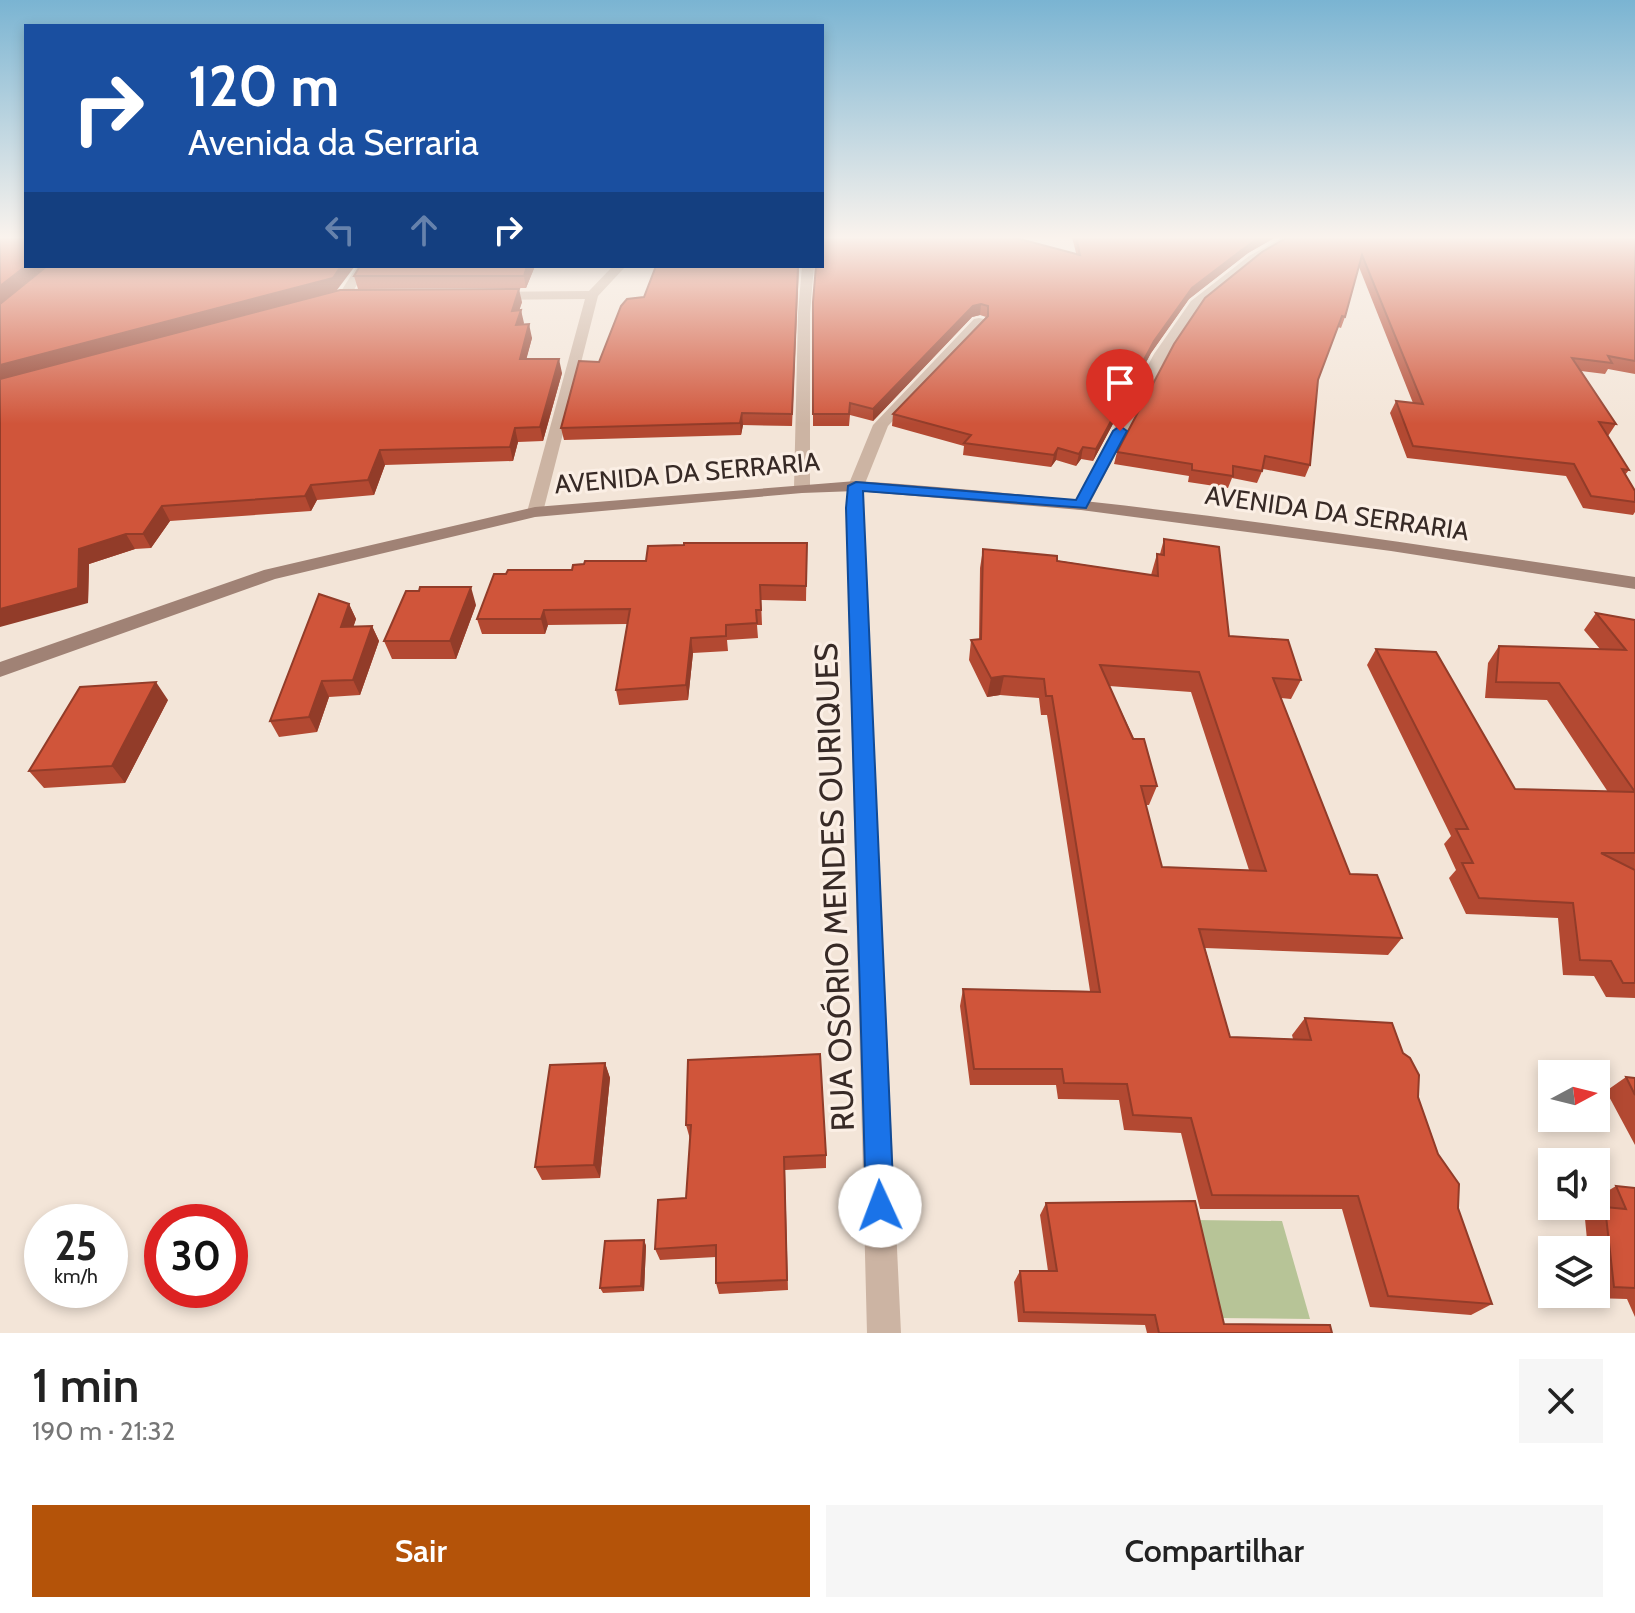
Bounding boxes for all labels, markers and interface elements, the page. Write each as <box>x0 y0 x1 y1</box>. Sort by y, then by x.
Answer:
text: 120 m <box>188 52 339 120</box>
icon: right <box>56 56 160 160</box>
text: Avenida da Serraria <box>188 120 479 164</box>
icon: left <box>318 208 362 252</box>
icon: ahead <box>402 208 446 252</box>
icon: right <box>486 208 530 252</box>
pin <box>1086 349 1154 431</box>
icon: arrive <box>1098 361 1142 405</box>
street label: AVENIDA DA SERRARIA <box>553 445 821 501</box>
street label: AVENIDA DA SERRARIA <box>1203 479 1471 547</box>
street label: RUA OSÓRIO MENDES OURIQUES <box>806 642 862 1132</box>
north arrow <box>1538 1060 1610 1132</box>
map controls <box>1538 1060 1610 1308</box>
button: sound <box>1538 1148 1610 1220</box>
position arrow <box>838 1164 922 1248</box>
speed limit sign: 30 <box>144 1204 248 1308</box>
text: 25 <box>55 1221 97 1270</box>
button: layers <box>1538 1236 1610 1308</box>
text: km/h <box>54 1264 98 1288</box>
text: 1 min <box>32 1356 139 1414</box>
button: close <box>1519 1359 1603 1443</box>
text: 190 m · 21:32 <box>32 1415 175 1447</box>
button: Sair <box>32 1505 810 1597</box>
button: Compartilhar <box>826 1505 1603 1597</box>

